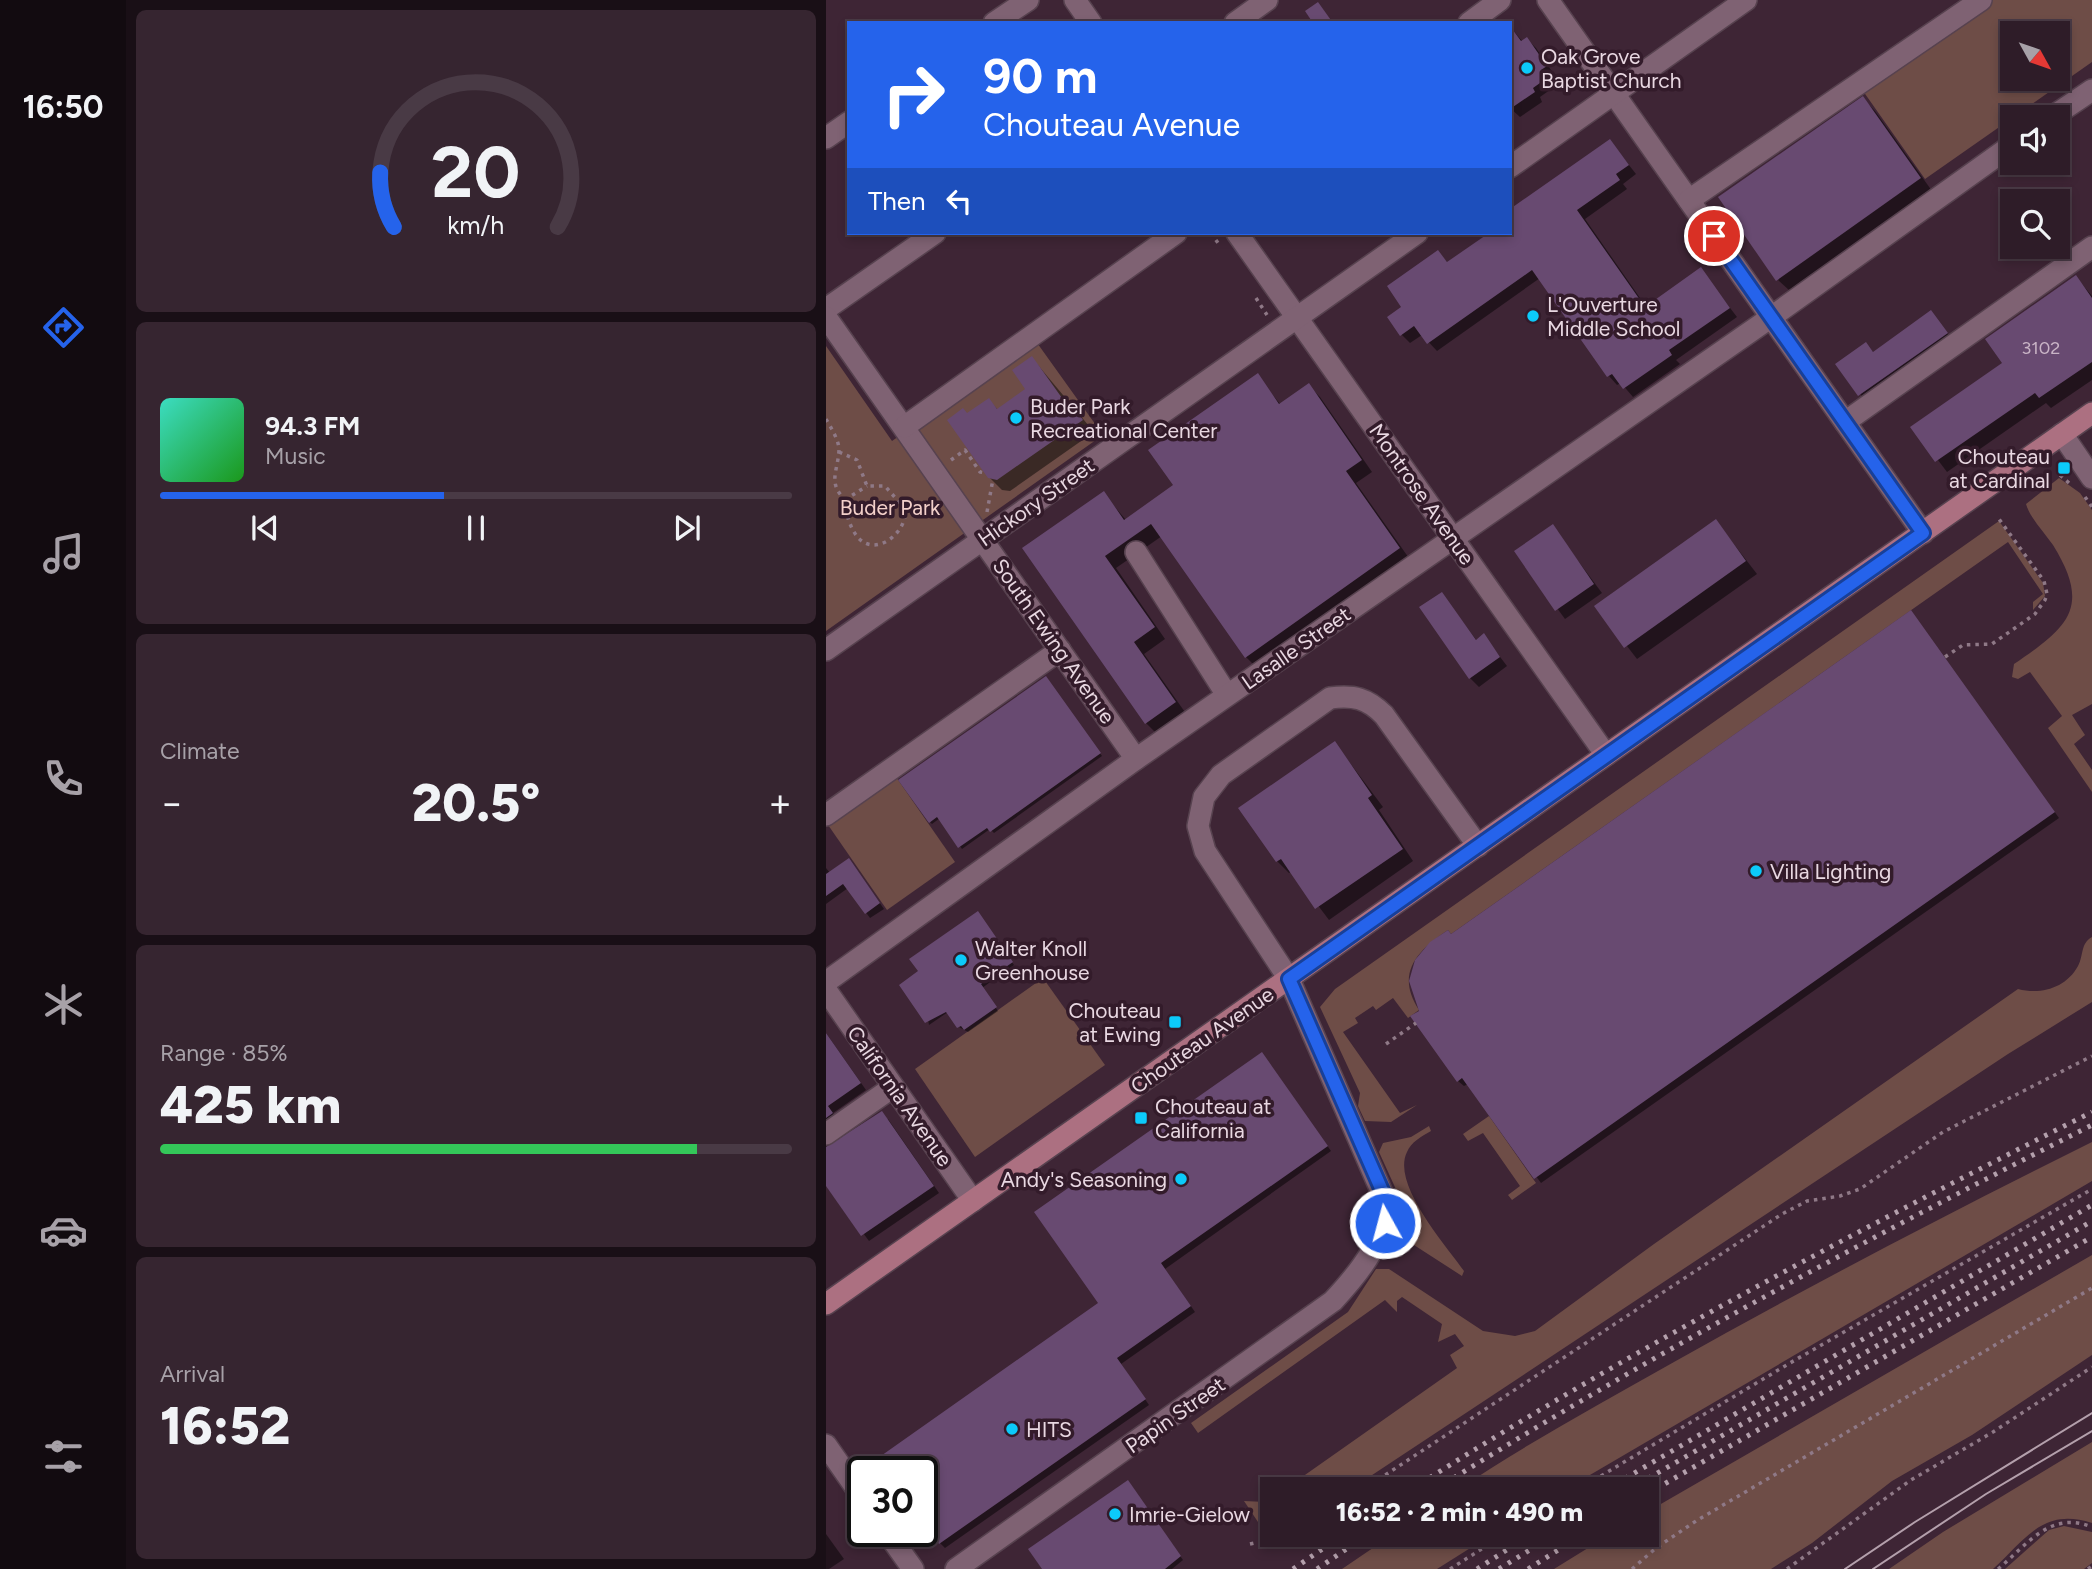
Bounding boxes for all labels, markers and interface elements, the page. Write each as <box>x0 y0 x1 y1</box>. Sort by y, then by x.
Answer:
north arrow <box>2000 21 2070 91</box>
map controls <box>2000 21 2070 259</box>
place label: Oak Grove Baptist Church <box>1541 44 1681 93</box>
text: 90 m <box>983 46 1098 105</box>
icon: right <box>868 49 959 140</box>
marker: Oak Grove Baptist Church <box>1519 60 1535 76</box>
text: 16:50 <box>22 88 104 126</box>
button: sound <box>2000 105 2070 175</box>
text: Chouteau Avenue <box>983 106 1240 144</box>
text: 20 <box>431 128 521 215</box>
icon: left <box>940 182 978 220</box>
text: Then <box>868 185 926 217</box>
button: search <box>2000 189 2070 259</box>
pin <box>1684 206 1744 266</box>
text: km/h <box>447 210 505 240</box>
icon: arrive <box>1695 217 1733 255</box>
place label: L'Ouverture Middle School <box>1547 292 1680 341</box>
icon: directions <box>39 303 88 352</box>
marker: L'Ouverture Middle School <box>1525 308 1541 324</box>
house number: 3102 <box>2022 337 2060 359</box>
place label: Buder Park Recreational Center <box>1030 394 1217 443</box>
text: 94.3 FM <box>265 410 360 442</box>
marker: Buder Park Recreational Center <box>1008 410 1024 426</box>
street label: Montrose Avenue <box>1364 419 1480 569</box>
text: Music <box>265 442 326 470</box>
place label: Chouteau at Cardinal <box>1949 444 2050 493</box>
street label: Hickory Street <box>973 453 1099 551</box>
marker: Chouteau at Cardinal <box>2056 460 2072 476</box>
park label: Buder Park <box>840 495 941 520</box>
icon: previous <box>246 509 284 547</box>
icon: pause <box>457 509 495 547</box>
icon: next <box>668 509 706 547</box>
icon: music <box>39 529 88 578</box>
street label: South Ewing Avenue <box>988 554 1120 728</box>
street label: Lasalle Street <box>1237 601 1355 695</box>
text: Climate <box>160 737 239 765</box>
icon: phone <box>39 754 88 803</box>
text: 20.5° <box>412 772 540 834</box>
text: − <box>160 780 184 826</box>
text: + <box>768 780 792 826</box>
place label: Villa Lighting <box>1770 859 1891 884</box>
marker: Villa Lighting <box>1748 863 1764 879</box>
place label: Walter Knoll Greenhouse <box>975 936 1090 985</box>
marker: Walter Knoll Greenhouse <box>953 952 969 968</box>
icon: climate <box>39 980 88 1029</box>
street label: Chouteau Avenue <box>1126 981 1278 1099</box>
place label: Chouteau at Ewing <box>1068 998 1161 1047</box>
marker: Chouteau at Ewing <box>1167 1014 1183 1030</box>
street label: California Avenue <box>842 1021 958 1171</box>
text: Range · 85% <box>160 1039 288 1067</box>
text: 425 km <box>160 1074 341 1136</box>
place label: Chouteau at California <box>1155 1094 1271 1143</box>
marker: Chouteau at California <box>1133 1110 1149 1126</box>
place label: Andy's Seasoning <box>1001 1167 1167 1192</box>
marker: Andy's Seasoning <box>1173 1171 1189 1187</box>
position arrow <box>1348 1186 1422 1260</box>
icon: car <box>39 1206 88 1255</box>
text: Arrival <box>160 1360 225 1388</box>
street label: Papin Street <box>1120 1372 1230 1458</box>
text: 16:52 <box>160 1395 290 1457</box>
place label: HITS <box>1026 1417 1072 1442</box>
marker: HITS <box>1004 1421 1020 1437</box>
icon: filters <box>39 1432 88 1481</box>
speed limit sign: 30 <box>847 1456 938 1547</box>
text: 16:52 · 2 min · 490 m <box>1336 1496 1583 1528</box>
place label: Imrie-Gielow <box>1129 1502 1251 1527</box>
marker: Imrie-Gielow <box>1107 1506 1123 1522</box>

